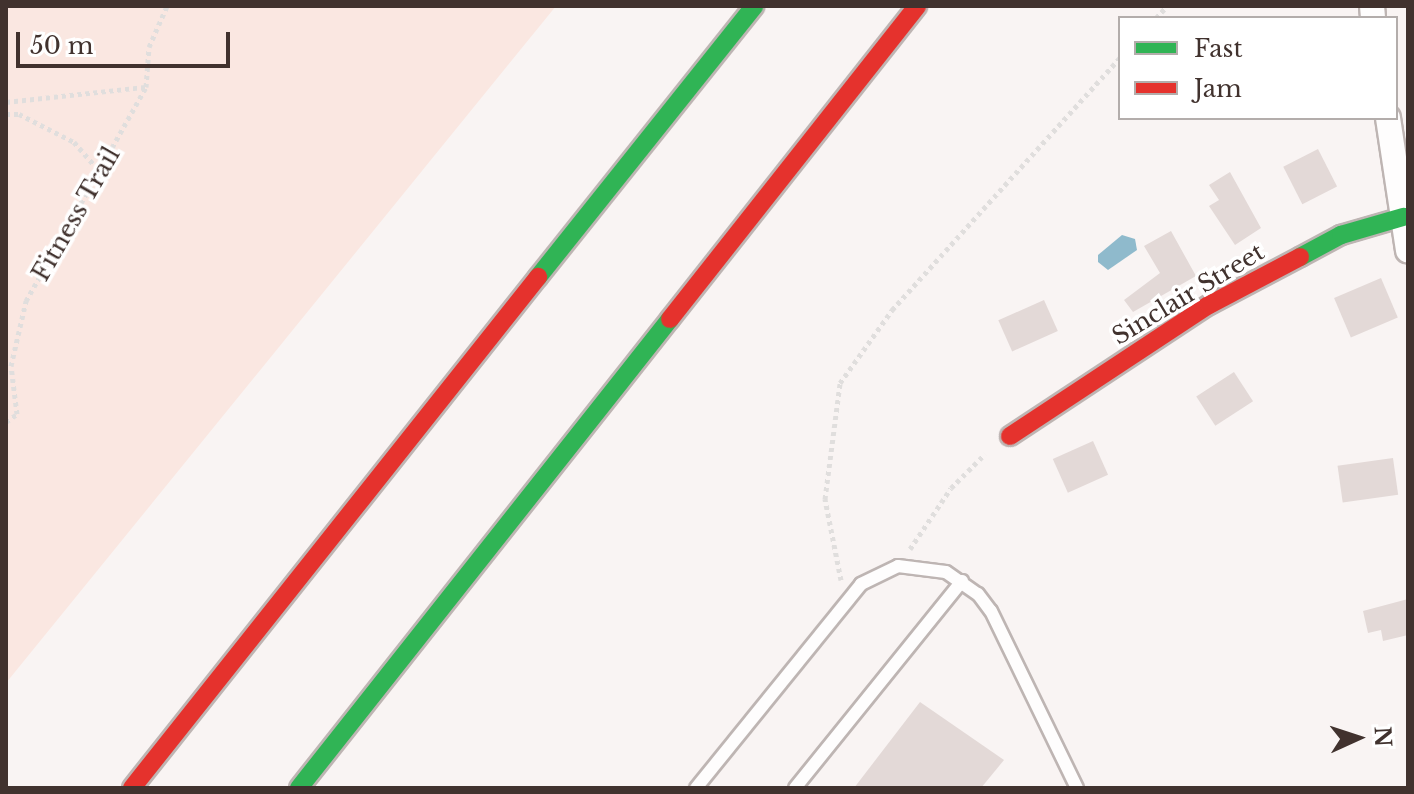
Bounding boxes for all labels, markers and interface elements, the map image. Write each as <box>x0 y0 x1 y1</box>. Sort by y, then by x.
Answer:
scale bar <box>20 16 234 66</box>
legend <box>1118 16 1398 120</box>
text: 50 m <box>30 31 93 60</box>
text: Fast <box>1194 34 1242 63</box>
text: Jam <box>1194 74 1242 103</box>
street label: Fitness Trail <box>26 142 126 286</box>
street label: Sinclair Street <box>1106 237 1270 351</box>
north arrow <box>1318 698 1398 778</box>
text: N <box>1368 726 1396 748</box>

